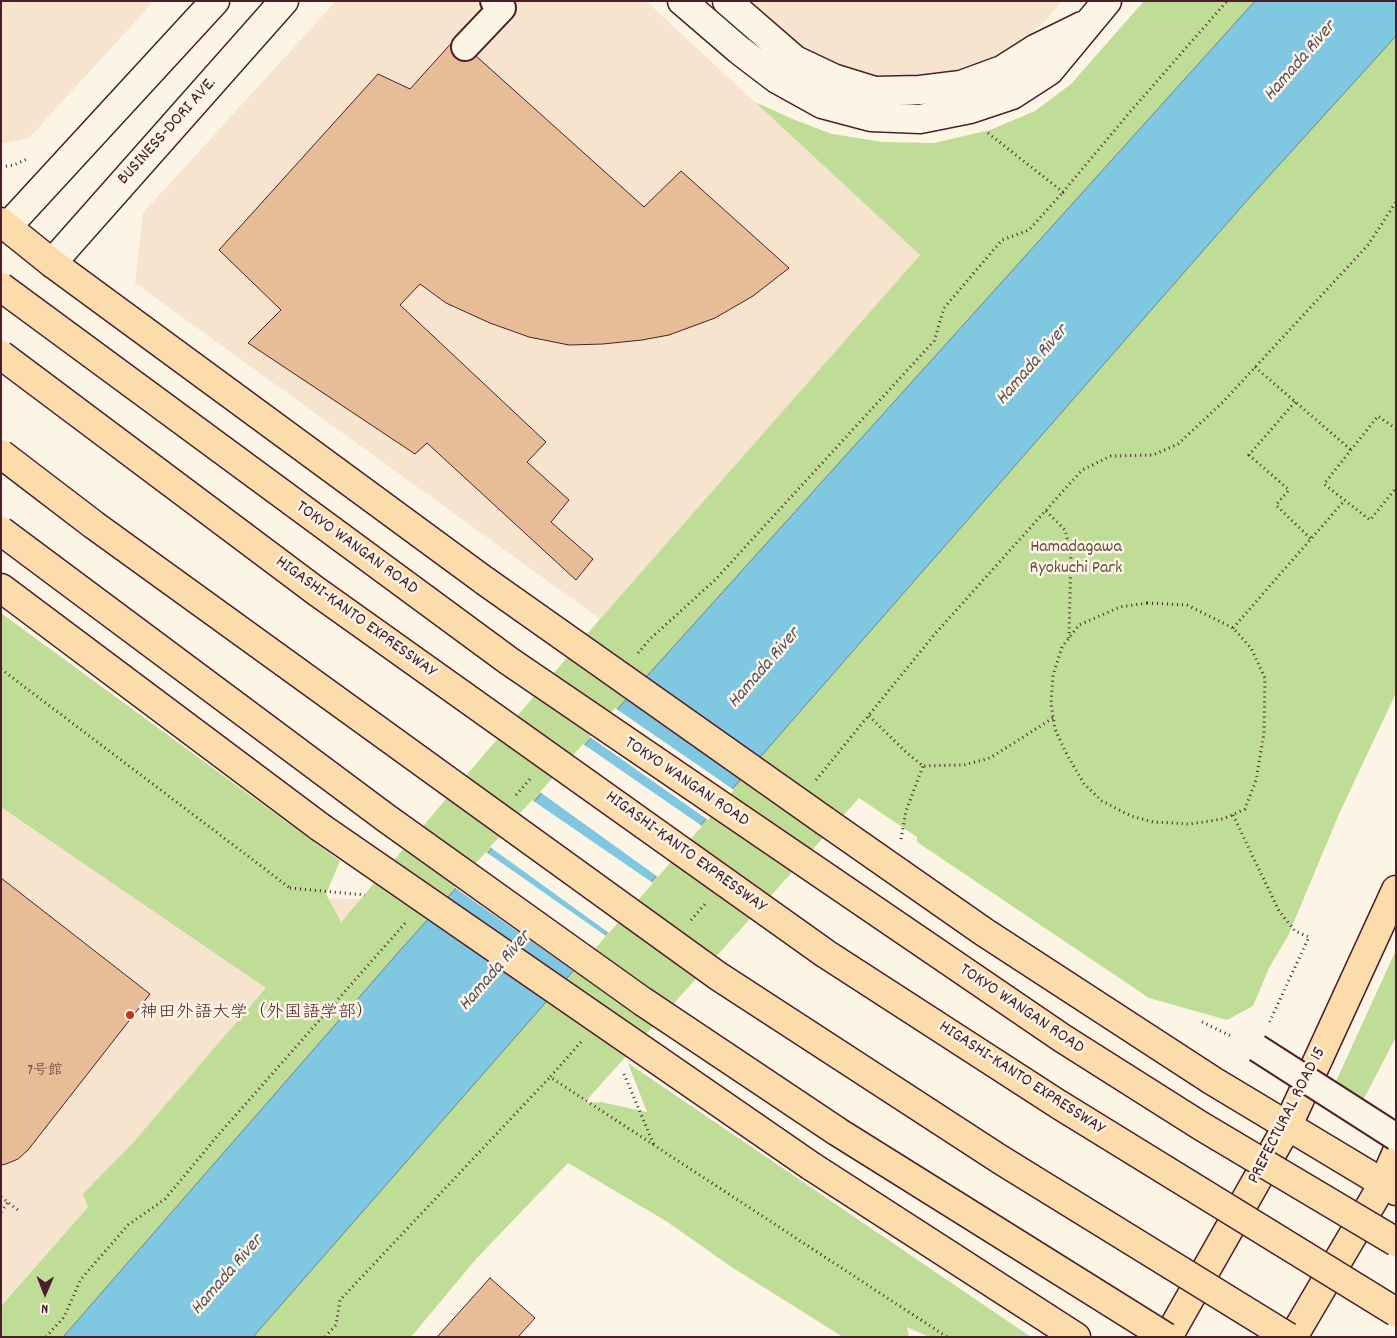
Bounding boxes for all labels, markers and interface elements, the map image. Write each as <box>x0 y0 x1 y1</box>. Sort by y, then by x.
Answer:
water label: Hamada River <box>1260 17 1342 107</box>
street label: BUSINESS-DORI AVE. <box>114 74 222 190</box>
water label: Hamada River <box>992 321 1074 411</box>
street label: TOKYO WANGAN ROAD <box>291 497 421 601</box>
park label: Hamadagawa Ryokuchi Park <box>1030 538 1122 580</box>
street label: HIGASHI-KANTO EXPRESSWAY <box>270 552 440 684</box>
water label: Hamada River <box>724 624 806 714</box>
street label: TOKYO WANGAN ROAD <box>619 733 753 833</box>
street label: HIGASHI-KANTO EXPRESSWAY <box>600 787 770 919</box>
water label: Hamada River <box>455 927 537 1017</box>
street label: TOKYO WANGAN ROAD <box>954 960 1088 1060</box>
place label: 神田外語大学（外国語学部） <box>140 1004 374 1026</box>
marker: 神田外語大学（外国語学部） <box>124 1009 136 1021</box>
street label: HIGASHI-KANTO EXPRESSWAY <box>934 1017 1108 1141</box>
street label: PREFECTURAL ROAD 15 <box>1244 1044 1332 1188</box>
house number: 7号館 <box>27 1063 63 1081</box>
water label: Hamada River <box>187 1231 269 1321</box>
north arrow <box>20 1268 70 1318</box>
text: N <box>41 1298 48 1318</box>

